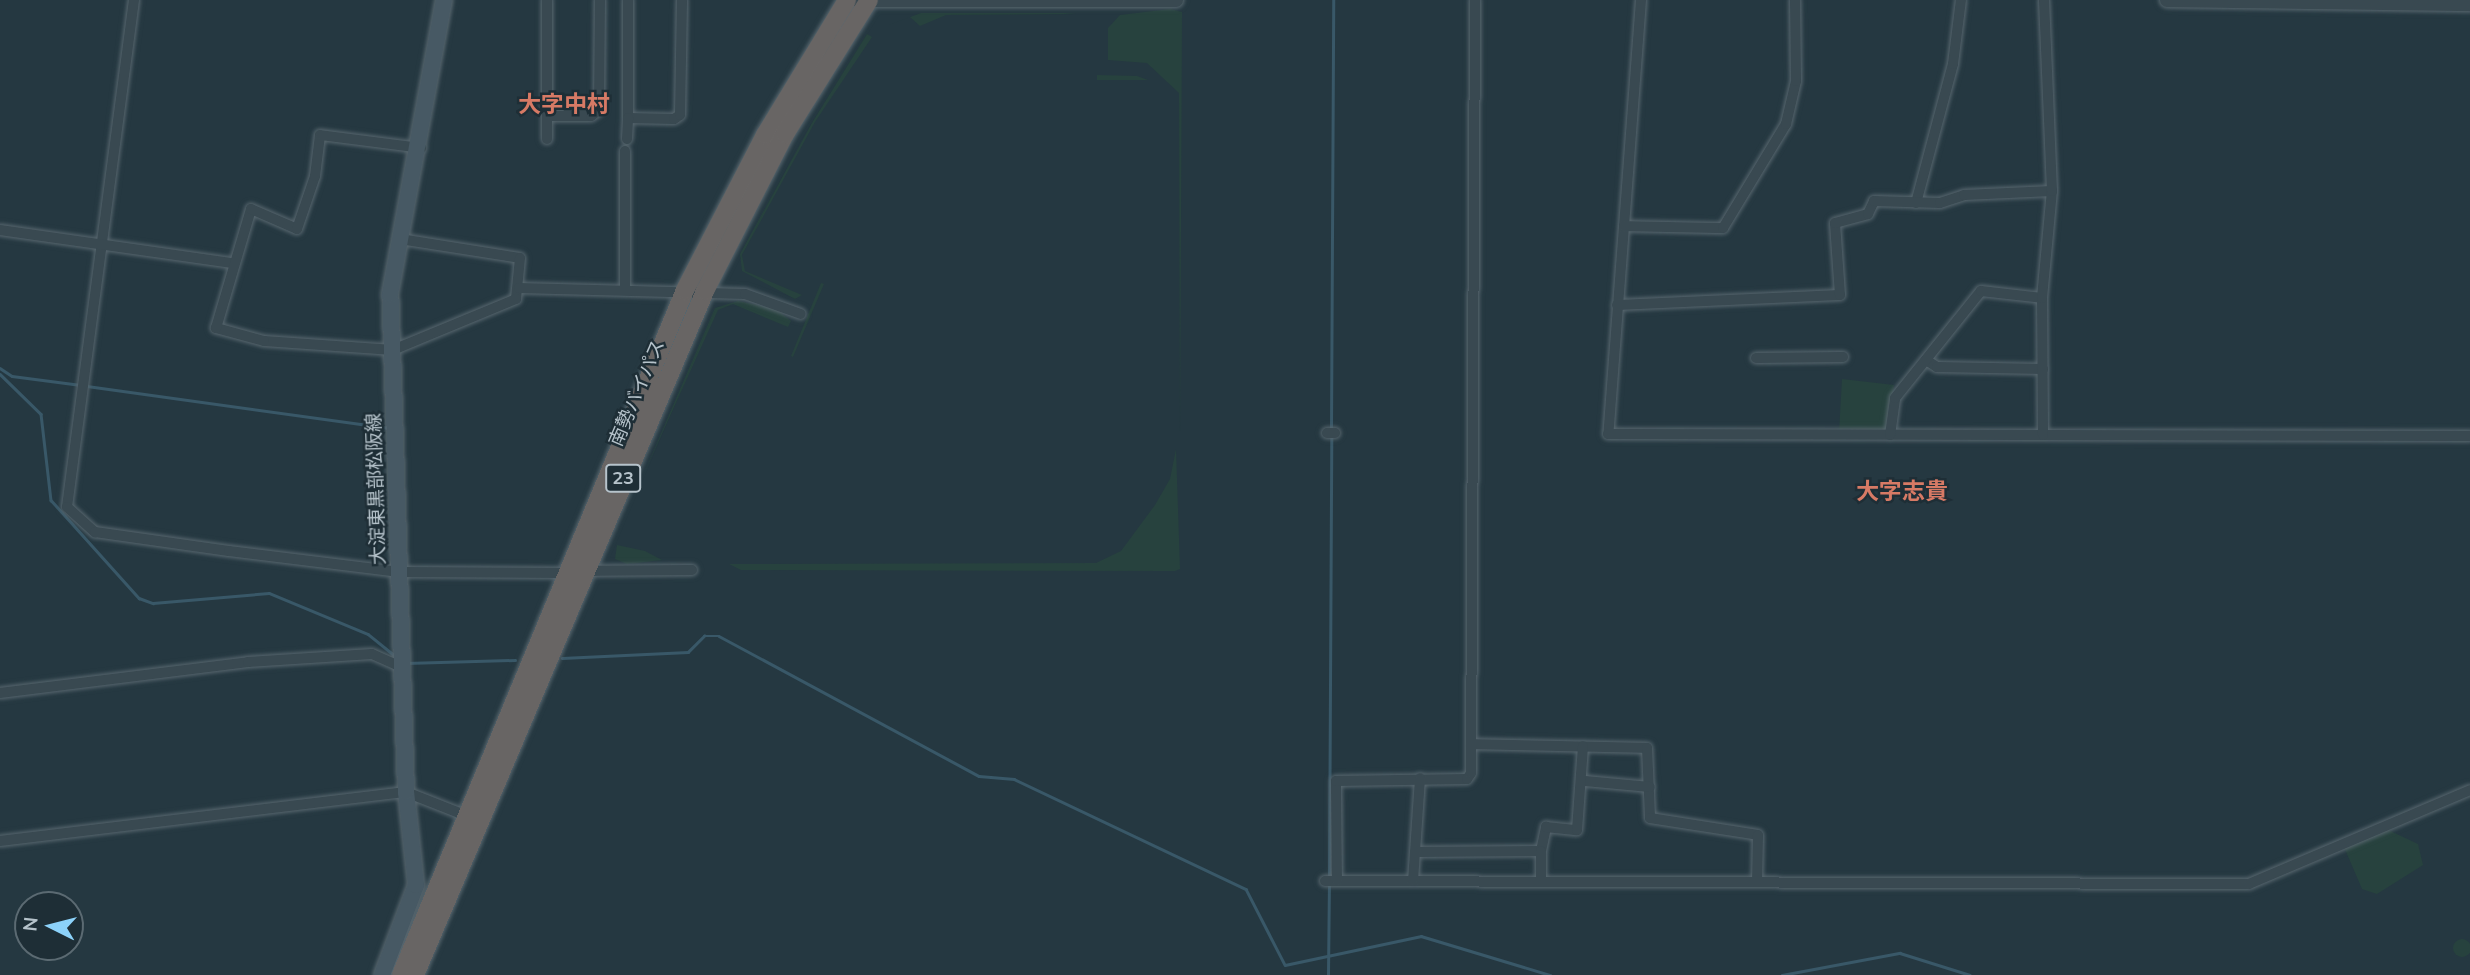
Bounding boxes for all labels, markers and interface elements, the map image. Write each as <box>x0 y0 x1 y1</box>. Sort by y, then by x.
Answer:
district label: 大字中村 <box>518 90 610 118</box>
street label: 南勢バイパス <box>604 336 670 450</box>
street label: 大淀東黒部松阪線 <box>362 413 390 565</box>
road number: 23 <box>604 464 642 492</box>
district label: 大字志貴 <box>1856 477 1948 505</box>
north arrow <box>14 891 84 961</box>
text: N <box>17 916 43 932</box>

